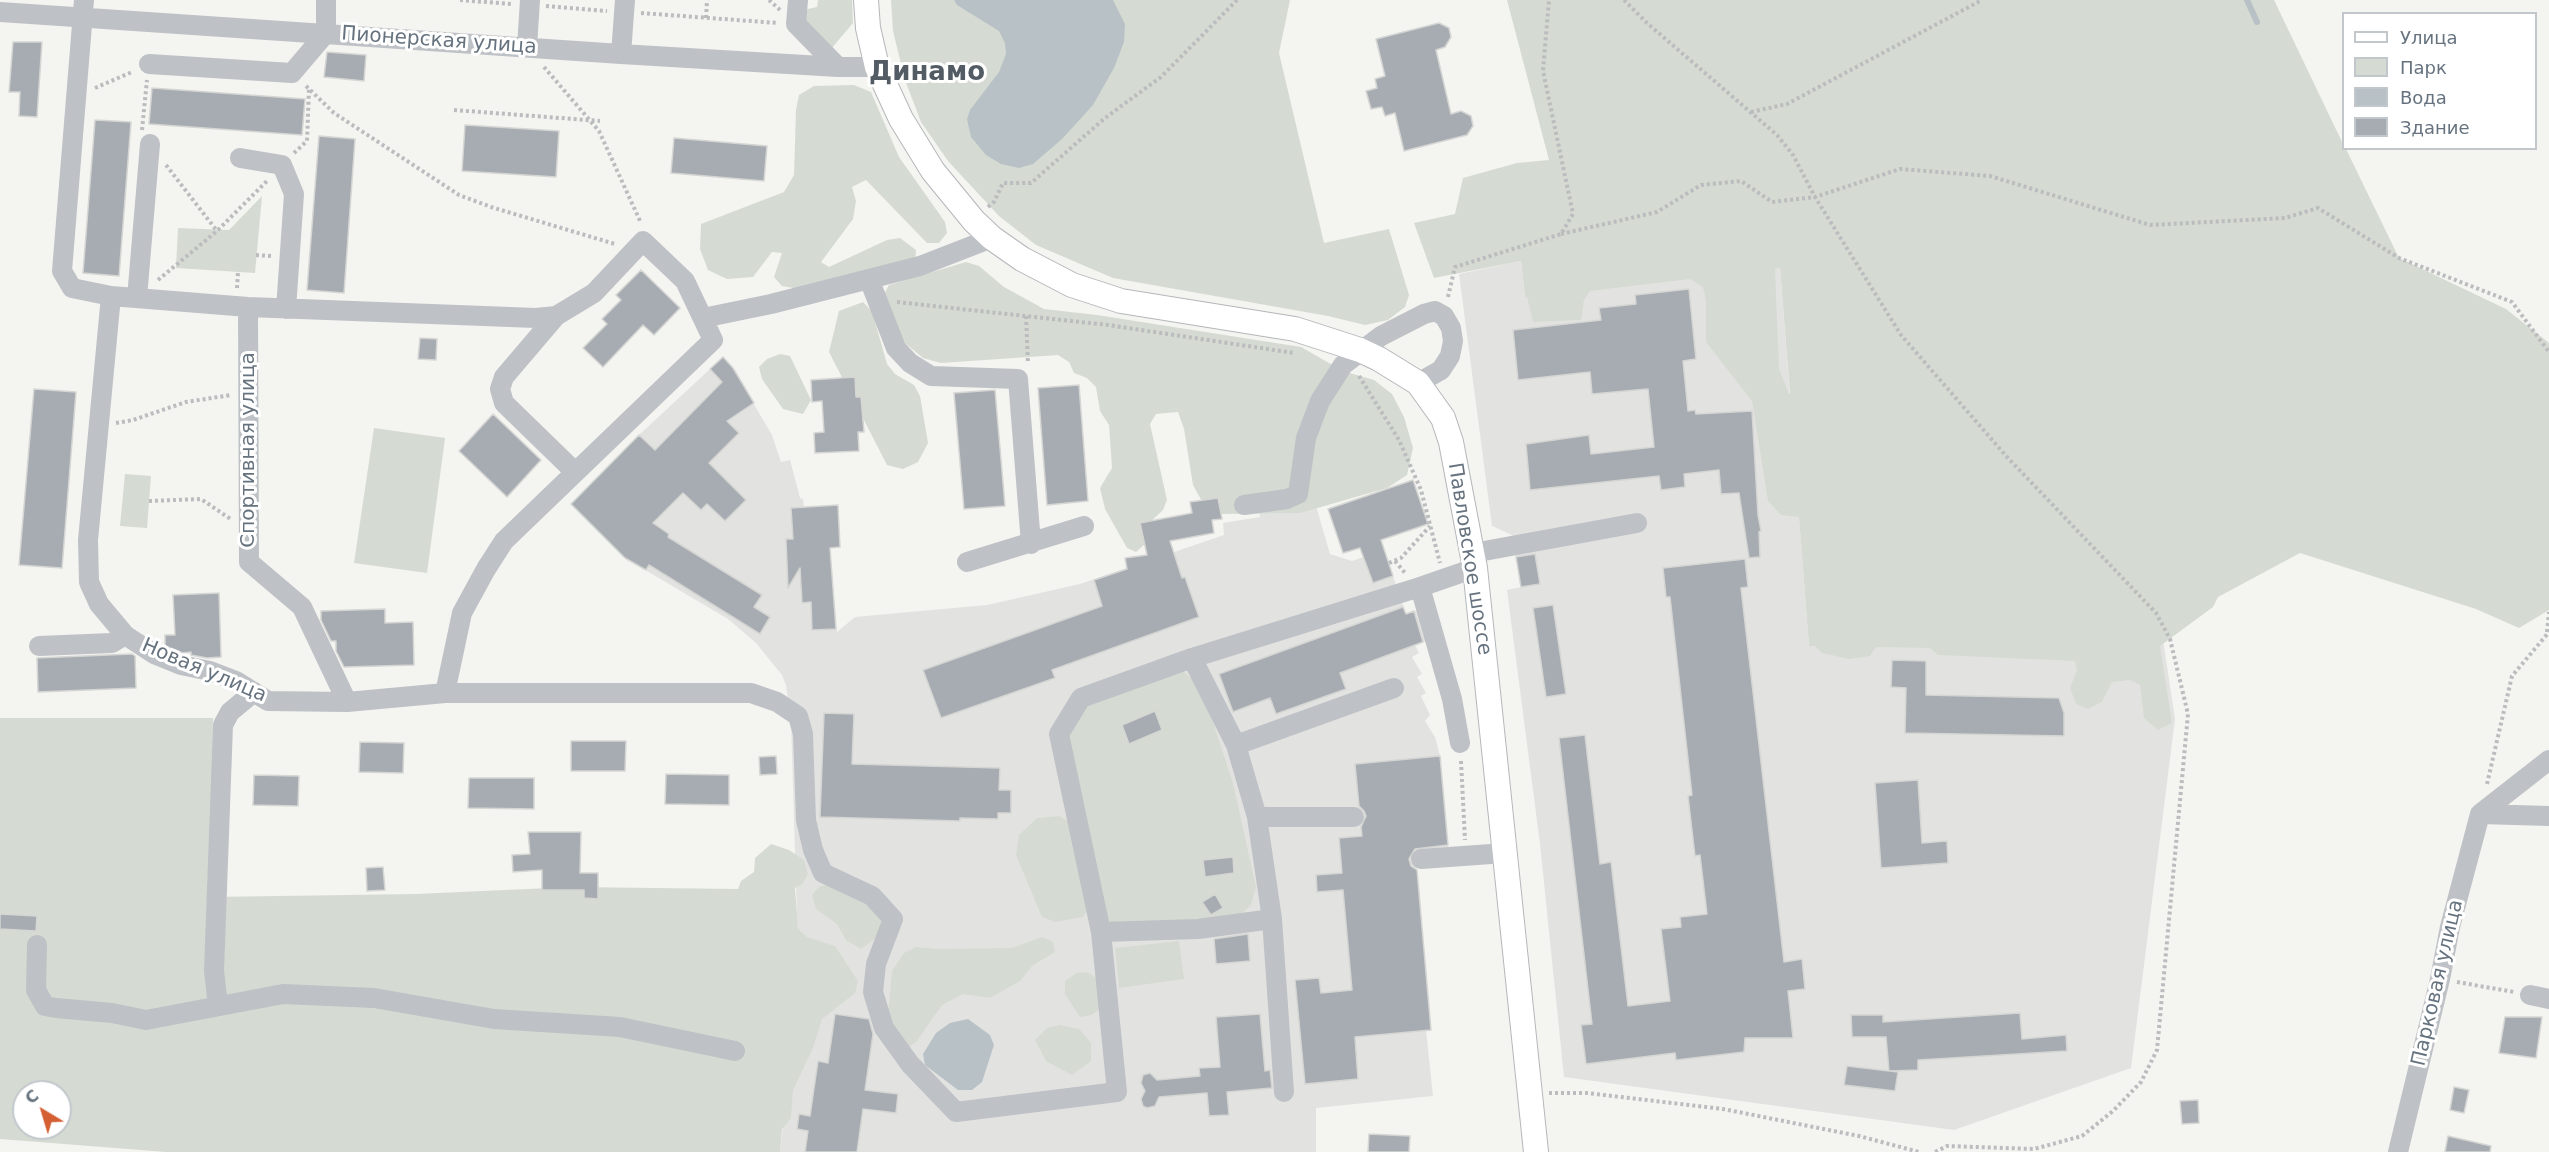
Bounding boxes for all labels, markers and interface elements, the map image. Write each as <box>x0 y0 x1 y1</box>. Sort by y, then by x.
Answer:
legend <box>2342 12 2537 150</box>
street label: Пионерская улица <box>341 22 537 60</box>
text: Улица <box>2400 27 2457 48</box>
district label: Динамо <box>869 57 985 89</box>
text: Парк <box>2400 57 2447 78</box>
text: Вода <box>2400 87 2447 108</box>
text: Здание <box>2400 117 2470 138</box>
street label: Спортивная улица <box>237 352 261 548</box>
street label: Павловское шоссе <box>1442 461 1496 657</box>
street label: Новая улица <box>138 634 270 708</box>
street label: Парковая улица <box>2407 897 2469 1069</box>
north arrow <box>12 1080 72 1140</box>
text: С <box>21 1086 42 1108</box>

